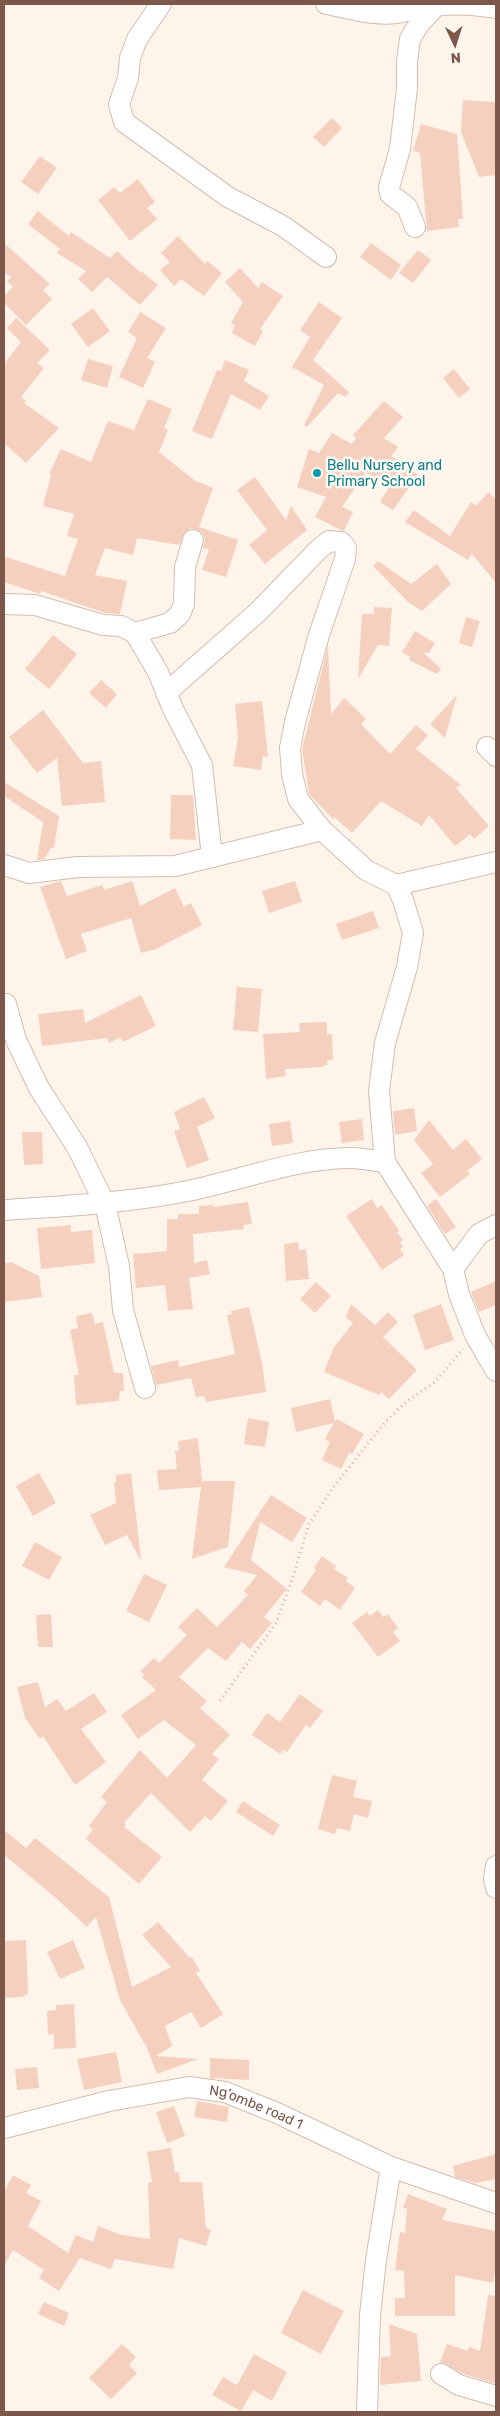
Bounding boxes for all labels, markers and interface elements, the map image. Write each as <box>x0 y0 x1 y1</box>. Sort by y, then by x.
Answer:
north arrow <box>430 20 480 70</box>
text: N <box>450 49 461 66</box>
place label: Bellu Nursery and Primary School <box>327 457 442 490</box>
marker: Bellu Nursery and Primary School <box>311 467 323 479</box>
street label: Ng’ombe road 1 <box>208 2081 306 2133</box>

